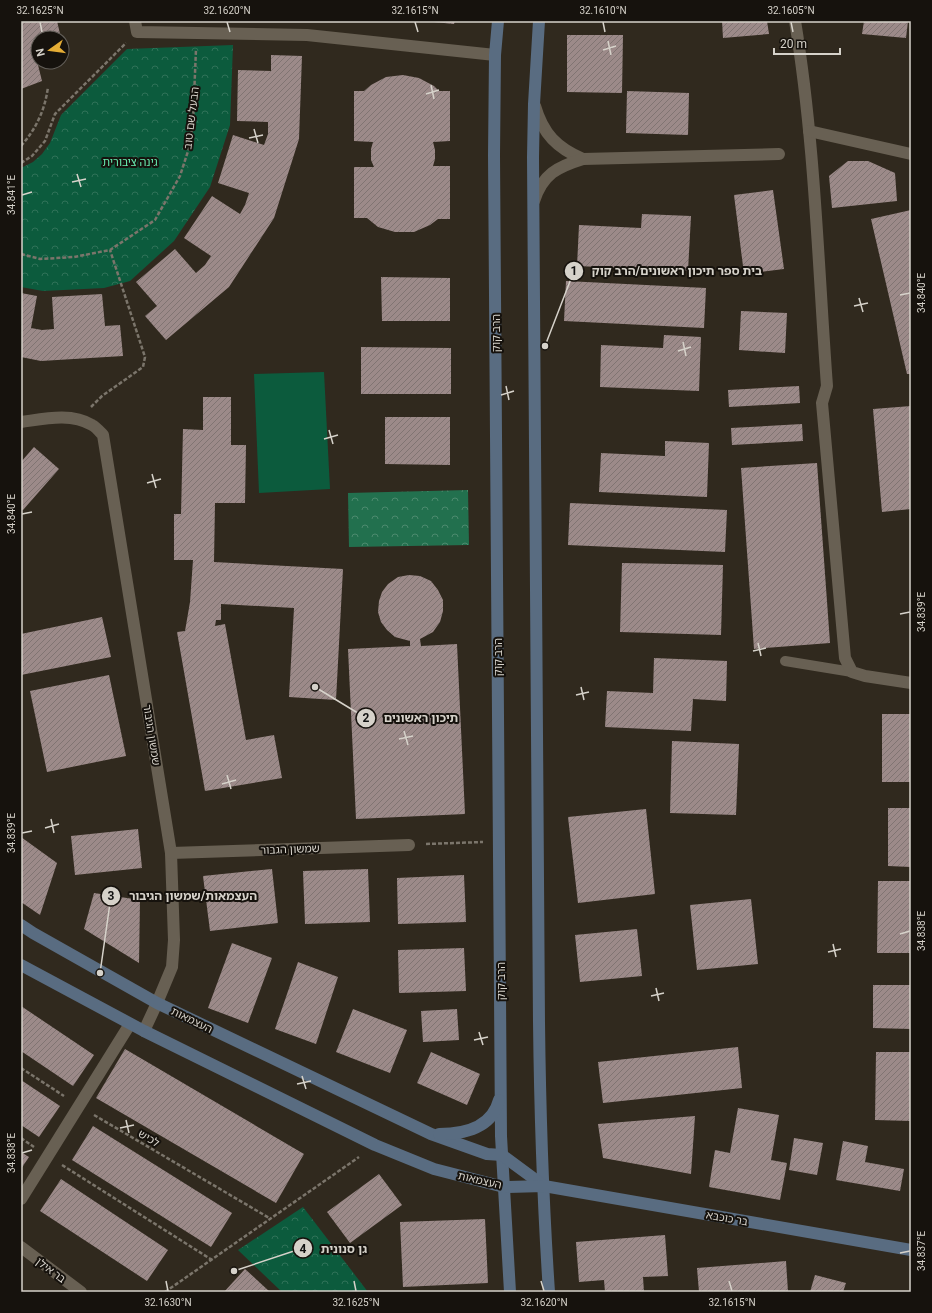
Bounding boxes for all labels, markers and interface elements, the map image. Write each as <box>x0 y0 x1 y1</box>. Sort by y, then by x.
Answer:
text: 32.1625°N <box>16 5 64 16</box>
text: 32.1620°N <box>203 5 251 16</box>
text: 32.1615°N <box>391 5 439 16</box>
text: 32.1610°N <box>579 5 627 16</box>
text: 32.1605°N <box>767 5 815 16</box>
north arrow <box>30 30 70 70</box>
scale bar <box>774 30 840 56</box>
text: 20 m <box>780 37 807 51</box>
text: N <box>33 47 48 58</box>
street label: הבעל שם טוב <box>181 86 202 150</box>
park label: גינה ציבורית <box>102 156 158 169</box>
text: 34.841°E <box>6 175 17 215</box>
callout: בית ספר תיכון ראשונים/הרב קוק <box>564 259 770 283</box>
text: 1 <box>571 264 577 278</box>
text: בית ספר תיכון ראשונים/הרב קוק <box>592 264 762 278</box>
text: 34.840°E <box>916 273 927 313</box>
street label: הרב קוק <box>490 314 503 352</box>
text: 34.840°E <box>6 494 17 534</box>
text: 34.839°E <box>916 592 927 632</box>
street label: הרב קוק <box>492 638 505 676</box>
street label: שמשון הגיבור <box>140 704 163 766</box>
callout: תיכון ראשונים <box>356 706 467 730</box>
text: 2 <box>363 711 370 725</box>
text: תיכון ראשונים <box>384 711 458 725</box>
text: 34.839°E <box>6 813 17 853</box>
street label: שמשון הגבור <box>260 842 320 857</box>
callout: העצמאות/שמשון הגיבור <box>101 884 265 908</box>
text: 3 <box>108 889 115 903</box>
text: העצמאות/שמשון הגיבור <box>129 889 257 903</box>
text: 34.838°E <box>916 911 927 951</box>
street label: הרב קוק <box>495 962 508 1000</box>
street label: העצמאות <box>169 1005 215 1036</box>
street label: לכיש <box>136 1127 162 1150</box>
text: 34.838°E <box>6 1133 17 1173</box>
street label: העצמאות <box>457 1169 503 1192</box>
street label: בר כוכבא <box>705 1208 749 1229</box>
text: 34.837°E <box>916 1231 927 1271</box>
callout: גן סנונית <box>293 1236 375 1260</box>
text: 4 <box>300 1242 307 1256</box>
text: גן סנונית <box>321 1242 367 1256</box>
street label: בר אילן <box>33 1255 68 1286</box>
text: 32.1630°N <box>144 1297 192 1308</box>
text: 32.1625°N <box>332 1297 380 1308</box>
text: 32.1620°N <box>520 1297 568 1308</box>
text: 32.1615°N <box>708 1297 756 1308</box>

